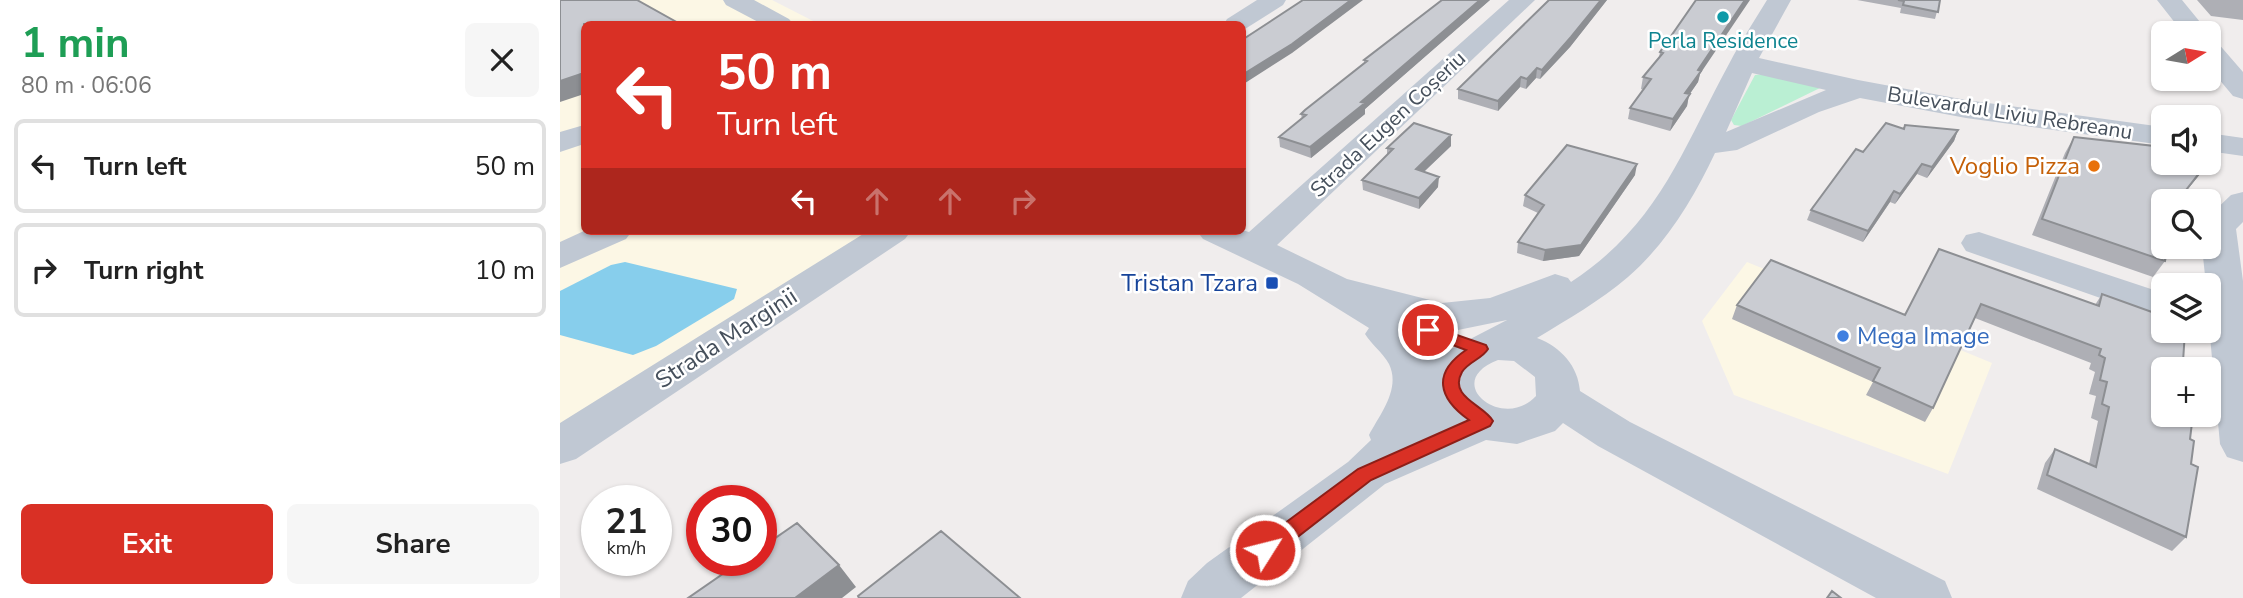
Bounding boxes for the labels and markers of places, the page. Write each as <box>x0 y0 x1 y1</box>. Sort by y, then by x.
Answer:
marker: Perla Residence <box>1715 9 1731 25</box>
place label: Perla Residence <box>1648 27 1798 55</box>
place label: Voglio Pizza <box>1949 150 2080 182</box>
marker: Voglio Pizza <box>2086 158 2102 174</box>
place label: Tristan Tzara <box>1121 267 1258 299</box>
marker: Tristan Tzara <box>1264 275 1280 291</box>
pin <box>1398 300 1458 360</box>
place label: Mega Image <box>1857 320 1989 352</box>
marker: Mega Image <box>1835 328 1851 344</box>

